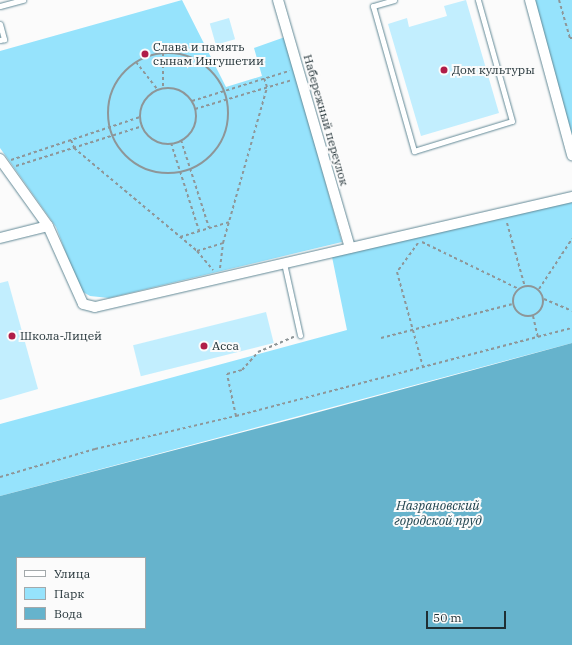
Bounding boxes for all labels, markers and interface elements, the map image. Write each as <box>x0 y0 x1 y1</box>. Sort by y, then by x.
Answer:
place label: Слава и память сынам Ингушетии <box>153 40 264 68</box>
marker: Слава и память сынам Ингушетии <box>140 49 150 59</box>
street label: Набережный переулок <box>300 53 352 187</box>
place label: Дом культуры <box>452 63 535 77</box>
marker: Дом культуры <box>439 65 449 75</box>
place label: Школа-Лицей <box>20 329 102 343</box>
marker: Школа-Лицей <box>7 331 17 341</box>
place label: Асса <box>212 339 239 353</box>
marker: Асса <box>199 341 209 351</box>
water label: Назрановский городской пруд <box>394 499 482 530</box>
legend <box>16 557 146 629</box>
text: Улица <box>54 566 90 581</box>
text: Парк <box>54 586 84 601</box>
scale bar <box>428 603 508 629</box>
text: Вода <box>54 606 82 621</box>
text: 50 m <box>433 610 462 625</box>

